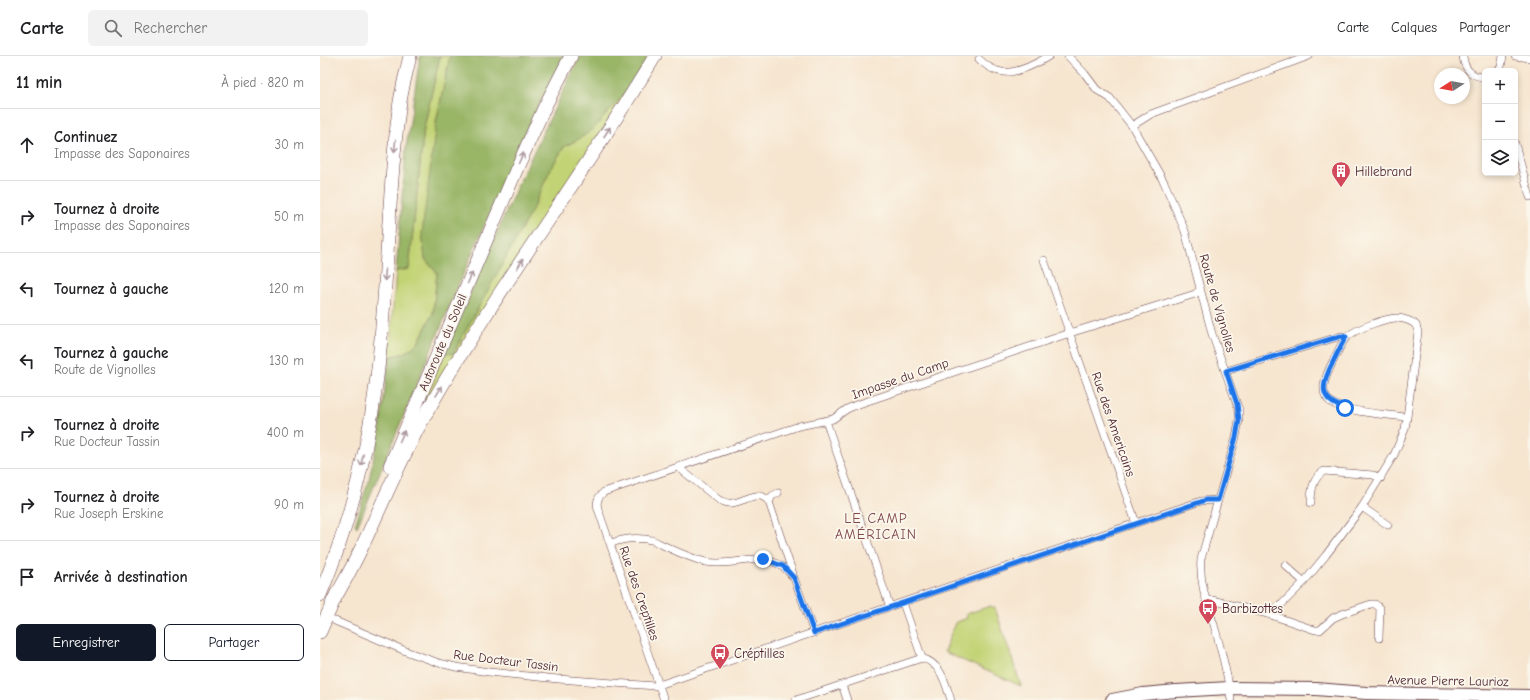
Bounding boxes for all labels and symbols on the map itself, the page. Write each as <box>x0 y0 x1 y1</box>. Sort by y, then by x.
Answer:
north arrow <box>1434 68 1470 104</box>
one-way arrow <box>603 127 611 138</box>
one-way arrow <box>391 139 398 152</box>
one-way arrow <box>518 153 525 165</box>
building icon: Hillebrand <box>1330 160 1352 188</box>
place label: Hillebrand <box>1355 164 1412 179</box>
street label: Route de Vignolles <box>1196 252 1239 354</box>
one-way arrow <box>516 259 524 270</box>
one-way arrow <box>381 268 389 281</box>
one-way arrow <box>466 272 474 284</box>
street label: Autoroute du Soleil <box>415 291 470 393</box>
street label: Impasse du Camp <box>850 355 951 402</box>
street label: Rue des Americains <box>1089 370 1139 479</box>
one-way arrow <box>435 385 443 397</box>
route start <box>1336 399 1354 417</box>
one-way arrow <box>399 430 407 442</box>
one-way arrow <box>358 453 366 466</box>
district label: LE CAMP AMÉRICAIN <box>835 510 917 543</box>
street label: Rue des Creptilles <box>616 544 663 642</box>
route end <box>754 550 772 568</box>
bus stop icon: Barbizottes <box>1197 597 1219 625</box>
place label: Barbizottes <box>1222 601 1283 616</box>
bus stop icon: Créptilles <box>709 642 731 670</box>
place label: Créptilles <box>734 646 784 661</box>
street label: Rue Docteur Tassin <box>453 647 559 674</box>
street label: Avenue Pierre Laurioz <box>1387 672 1509 689</box>

